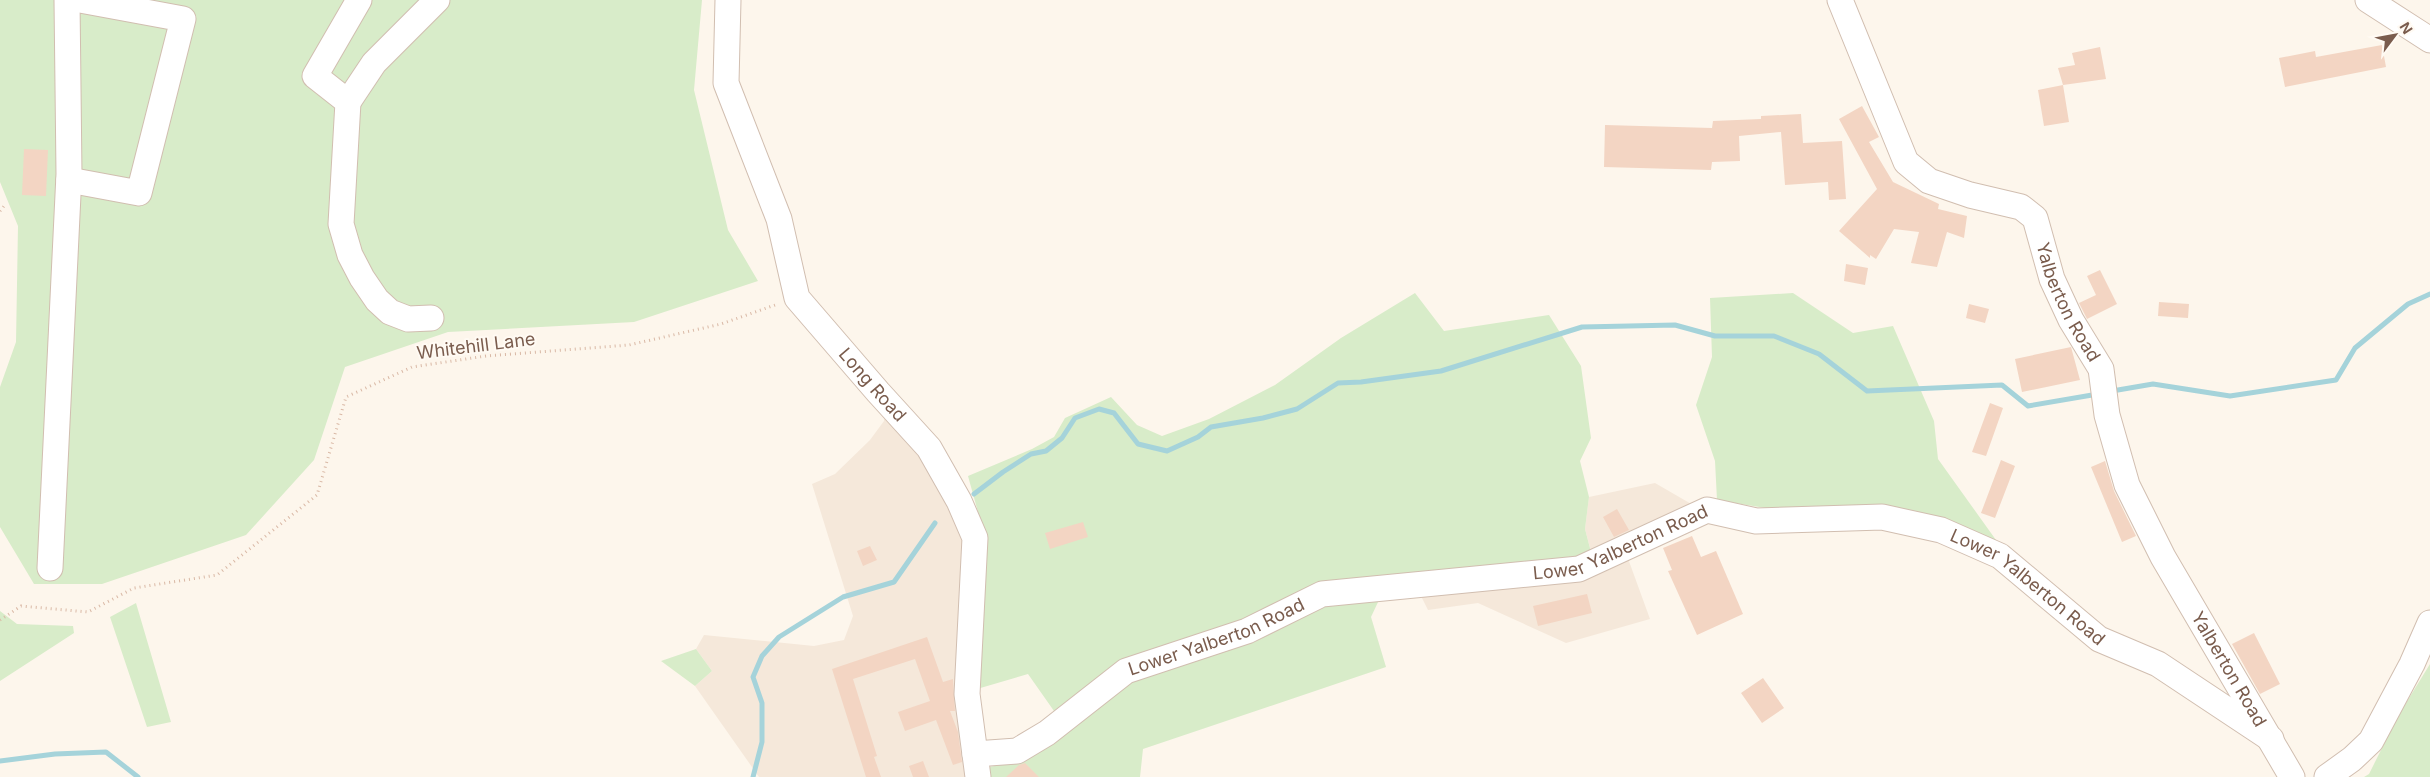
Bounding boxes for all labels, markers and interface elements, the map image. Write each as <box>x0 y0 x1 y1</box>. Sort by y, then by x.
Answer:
north arrow <box>2370 10 2420 60</box>
text: N <box>2396 19 2416 37</box>
street label: Yalberton Road <box>2032 240 2105 365</box>
street label: Whitehill Lane <box>416 328 536 363</box>
street label: Long Road <box>835 343 911 426</box>
street label: Lower Yalberton Road <box>1532 500 1711 583</box>
street label: Lower Yalberton Road <box>1947 524 2109 650</box>
street label: Lower Yalberton Road <box>1125 593 1308 680</box>
street label: Yalberton Road <box>2187 608 2271 730</box>

